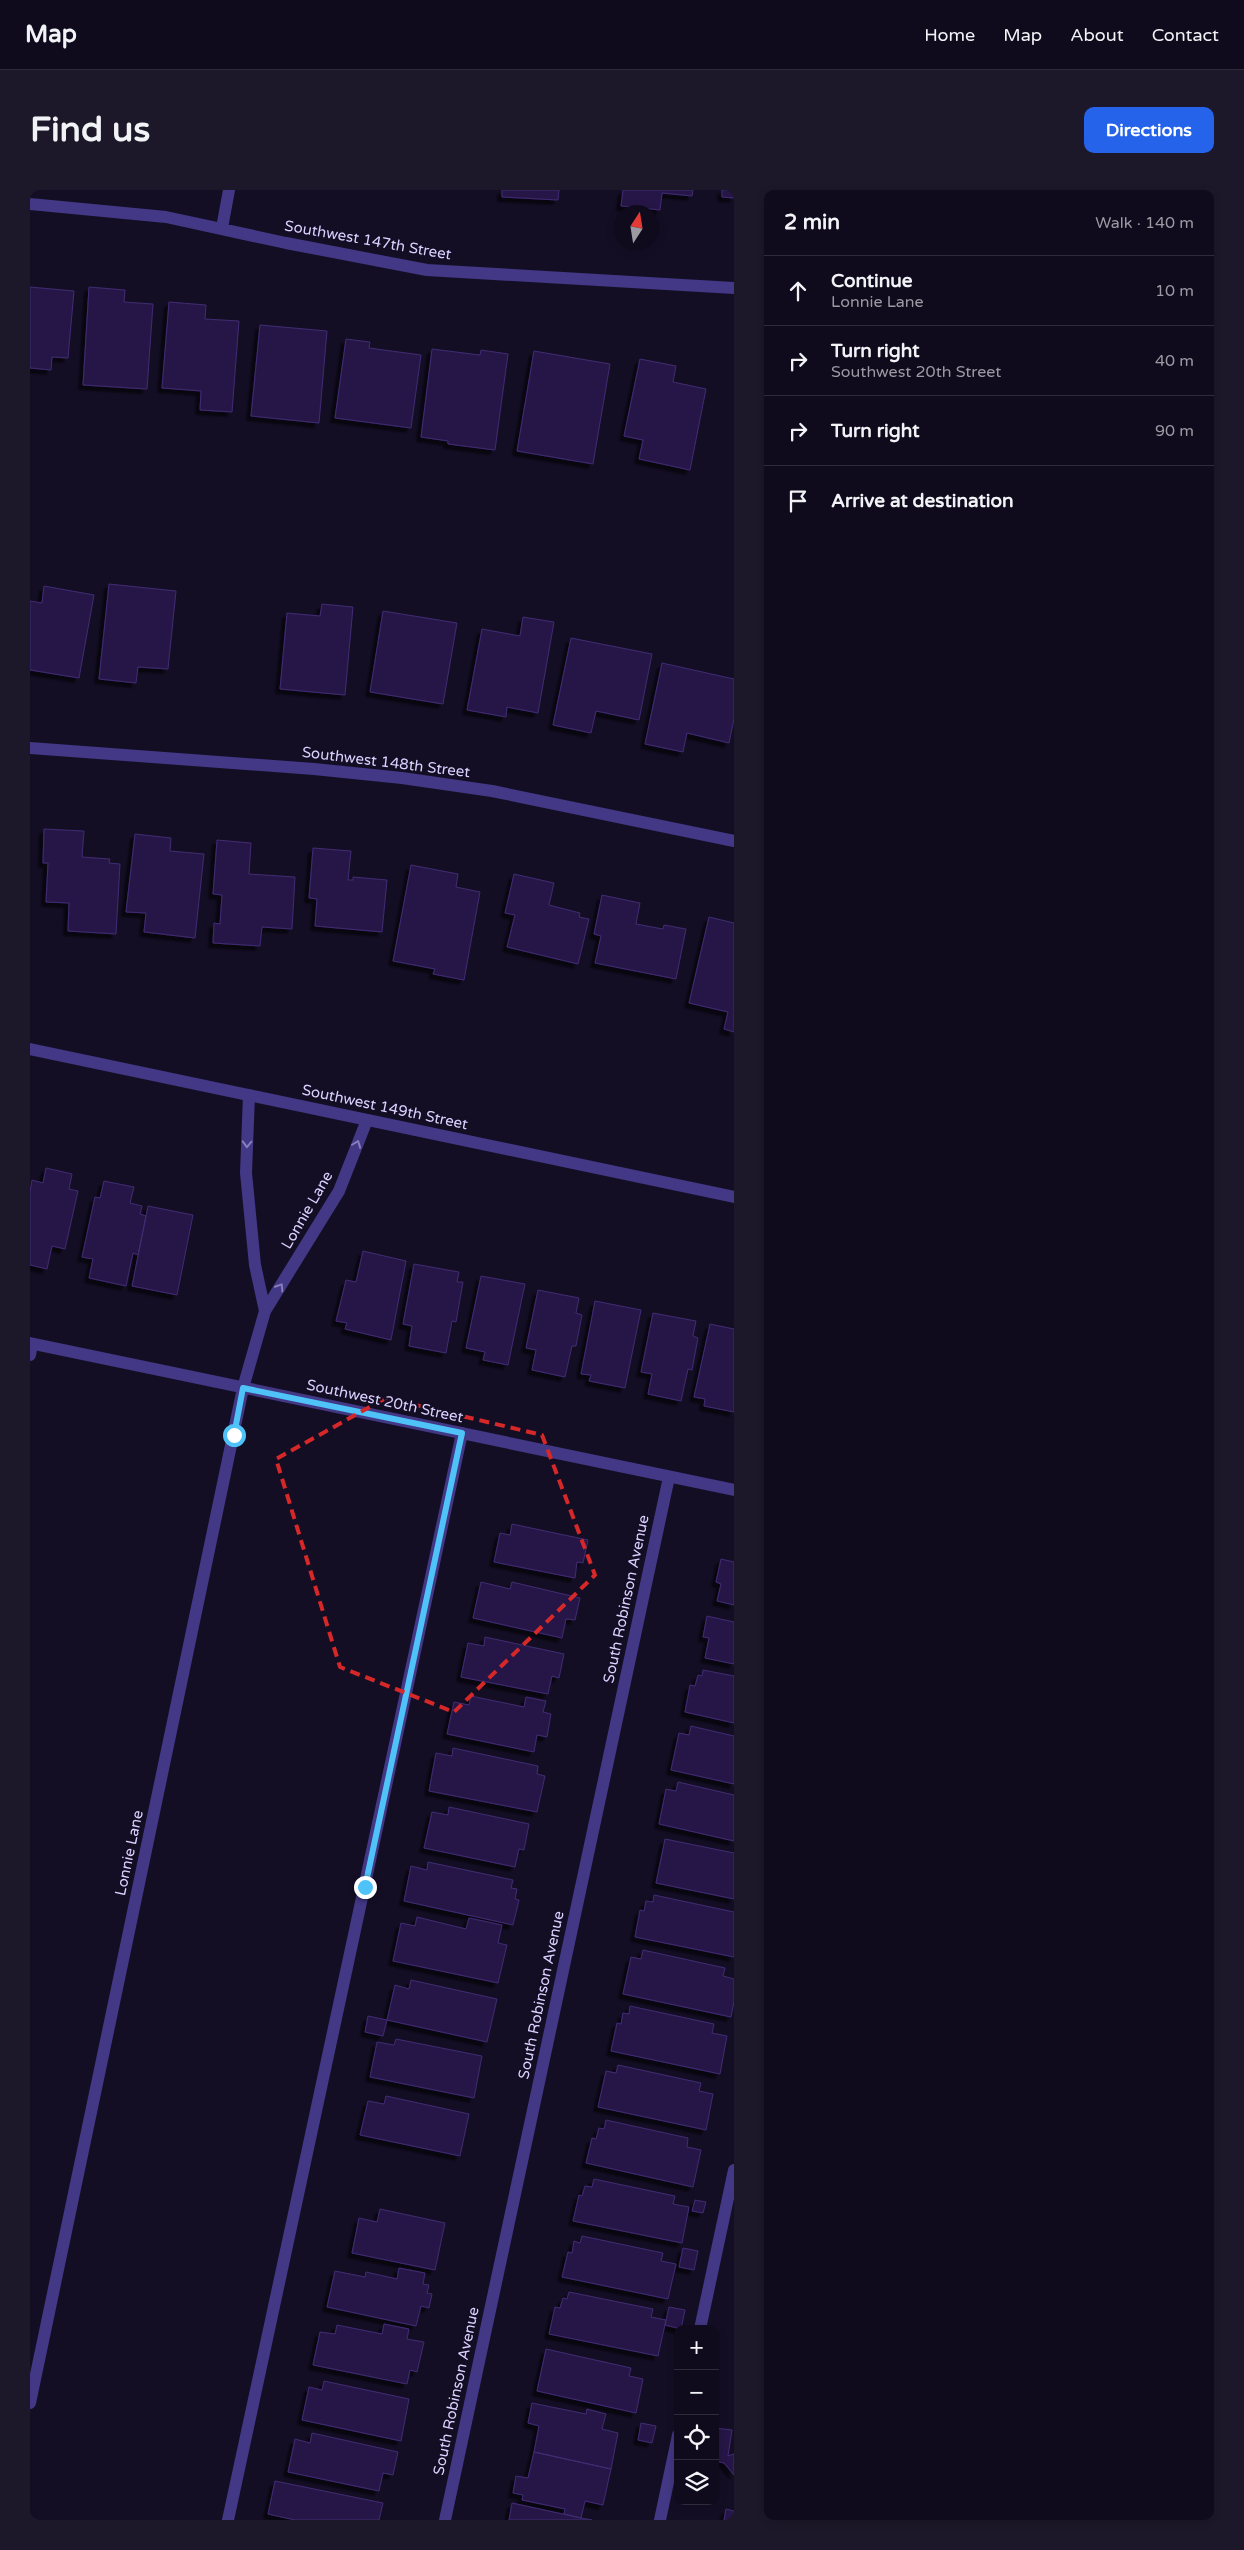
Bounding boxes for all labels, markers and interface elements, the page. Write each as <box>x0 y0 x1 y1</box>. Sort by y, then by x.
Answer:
text: Map <box>25 20 77 49</box>
text: Home <box>924 24 975 46</box>
text: Map <box>1003 24 1042 46</box>
text: About <box>1070 24 1124 46</box>
text: Contact <box>1152 24 1219 46</box>
button: Directions <box>1084 107 1214 153</box>
text: Find us <box>30 109 150 151</box>
north arrow <box>614 205 659 250</box>
text: 2 min <box>784 210 840 235</box>
text: Walk · 140 m <box>1095 213 1194 233</box>
street label: Southwest 147th Street <box>283 216 453 264</box>
text: Continue <box>831 270 913 292</box>
icon: ahead <box>784 277 812 305</box>
text: 10 m <box>1155 281 1194 301</box>
text: Lonnie Lane <box>831 292 924 312</box>
text: Turn right <box>831 340 919 362</box>
icon: right <box>784 347 812 375</box>
text: 40 m <box>1155 351 1194 371</box>
text: Southwest 20th Street <box>831 362 1001 382</box>
icon: right <box>784 417 812 445</box>
text: Turn right <box>831 420 919 442</box>
text: 90 m <box>1155 421 1194 441</box>
icon: arrive <box>784 487 812 515</box>
text: Arrive at destination <box>831 490 1014 512</box>
street label: Southwest 148th Street <box>301 743 471 781</box>
street label: Southwest 149th Street <box>300 1081 470 1133</box>
one-way arrow <box>242 1140 253 1148</box>
one-way arrow <box>351 1141 361 1149</box>
street label: Lonnie Lane <box>277 1168 337 1252</box>
one-way arrow <box>274 1283 284 1292</box>
street label: Southwest 20th Street <box>305 1376 465 1426</box>
route start <box>223 1424 246 1447</box>
street label: South Robinson Avenue <box>599 1513 653 1685</box>
street label: Lonnie Lane <box>111 1809 147 1897</box>
route end <box>354 1876 377 1899</box>
street label: South Robinson Avenue <box>514 1909 568 2081</box>
street label: South Robinson Avenue <box>429 2305 483 2477</box>
map controls <box>674 2325 719 2505</box>
button: + <box>674 2325 719 2370</box>
button: − <box>674 2370 719 2415</box>
button: locate <box>674 2415 719 2460</box>
button: layers <box>674 2460 719 2505</box>

